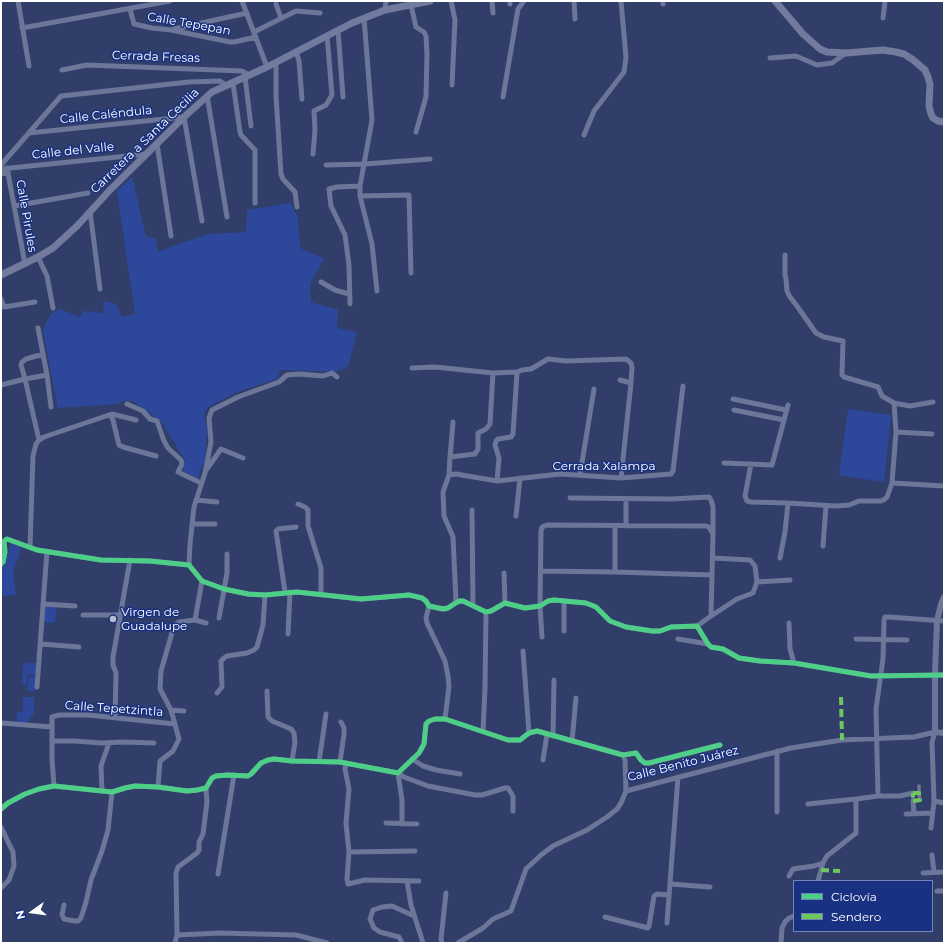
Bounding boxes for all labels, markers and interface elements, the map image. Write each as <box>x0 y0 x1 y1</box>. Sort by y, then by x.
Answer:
street label: Calle Tepepan <box>146 10 232 38</box>
street label: Cerrada Fresas <box>112 48 200 66</box>
street label: Carretera a Santa Cecilia <box>88 85 202 197</box>
street label: Calle Caléndula <box>59 103 153 127</box>
street label: Calle del Valle <box>31 140 115 162</box>
street label: Calle Pirules <box>13 179 39 253</box>
street label: Cerrada Xalampa <box>553 459 655 473</box>
place label: Virgen de Guadalupe <box>121 605 187 633</box>
marker: Virgen de Guadalupe <box>108 614 118 624</box>
street label: Calle Tepetzintla <box>64 698 164 720</box>
street label: Calle Benito Juárez <box>626 743 740 785</box>
legend <box>793 880 933 932</box>
text: Ciclovía <box>831 889 877 904</box>
north arrow <box>12 892 52 932</box>
text: N <box>12 909 28 921</box>
text: Sendero <box>831 909 881 924</box>

